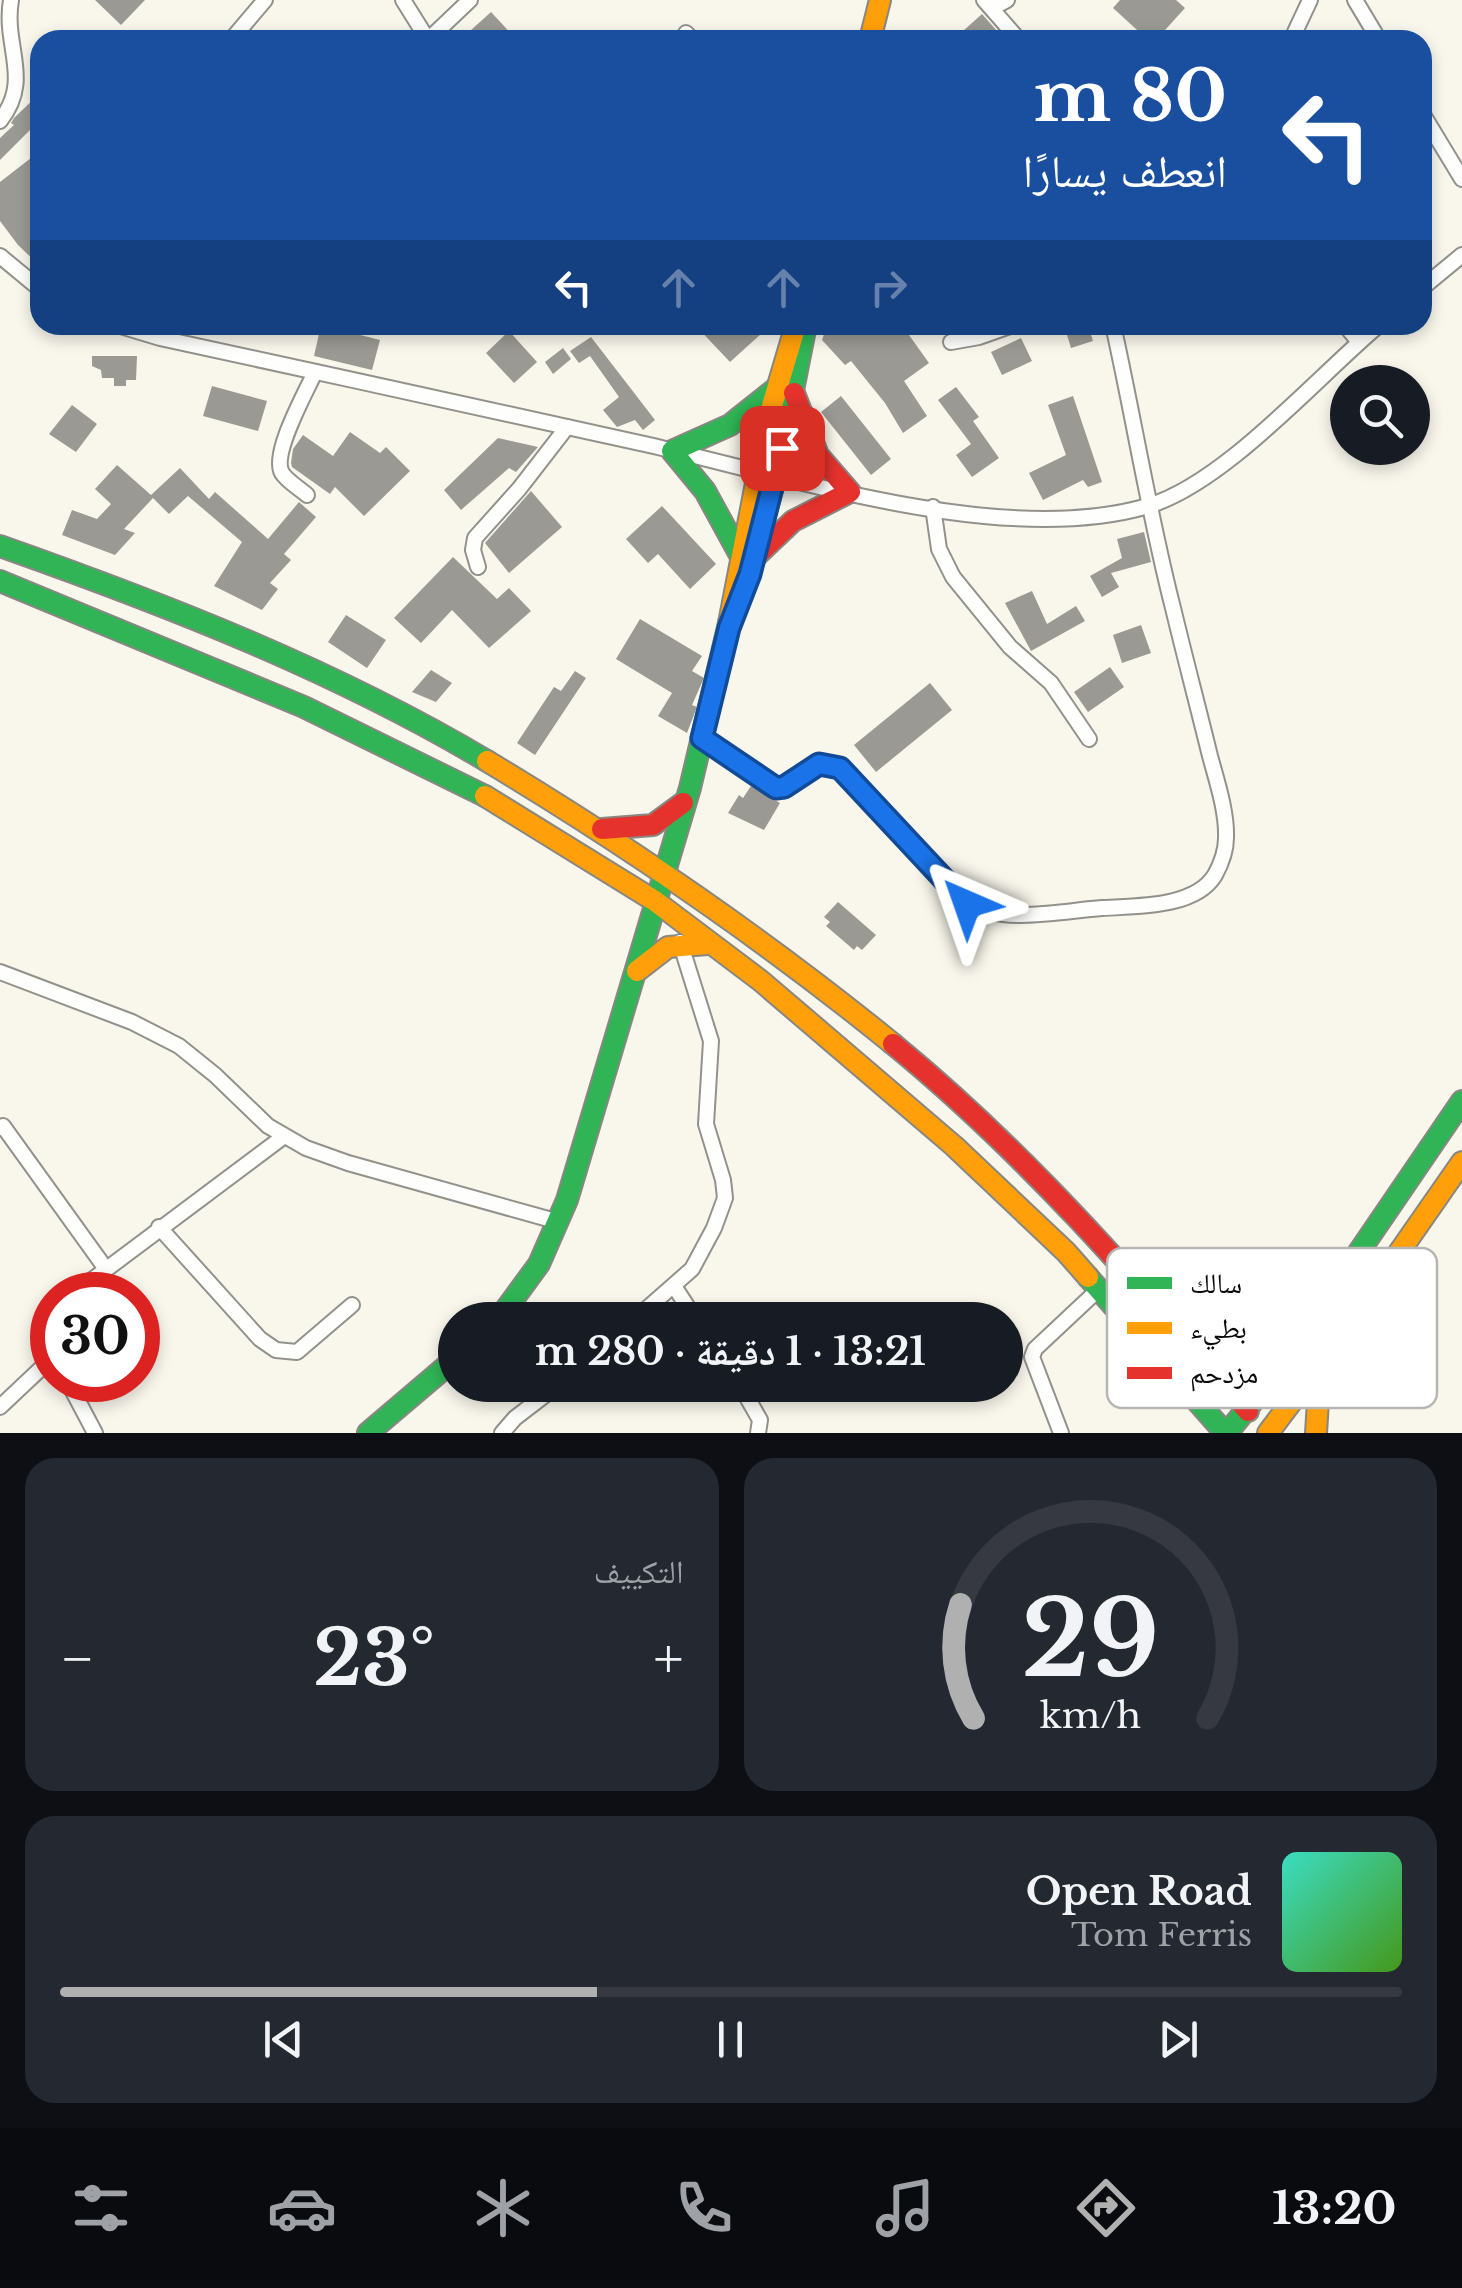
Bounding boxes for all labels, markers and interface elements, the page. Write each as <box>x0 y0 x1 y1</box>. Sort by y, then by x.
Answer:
text: 80 m <box>1034 53 1227 140</box>
icon: left <box>1262 70 1392 200</box>
text: انعطف يسارًا <box>1023 143 1227 199</box>
icon: left <box>546 260 601 315</box>
icon: ahead <box>651 260 706 315</box>
icon: ahead <box>756 260 811 315</box>
icon: right <box>861 260 916 315</box>
map controls <box>1330 365 1430 465</box>
button: search <box>1330 365 1430 465</box>
pin <box>740 406 825 491</box>
icon: arrive <box>755 421 810 476</box>
position arrow <box>915 852 1019 956</box>
legend <box>1107 1248 1437 1408</box>
text: سالك <box>1190 1266 1242 1301</box>
speed limit sign: 30 <box>30 1272 160 1402</box>
text: بطيء <box>1190 1311 1247 1351</box>
text: 13:21 · 1 دقيقة · 280 m <box>535 1328 926 1375</box>
text: مزدحم <box>1190 1356 1258 1392</box>
text: التكييف <box>594 1552 684 1592</box>
text: 29 <box>1021 1575 1159 1704</box>
text: 23° <box>313 1612 435 1705</box>
text: − <box>60 1625 95 1693</box>
text: + <box>653 1625 683 1693</box>
text: km/h <box>1040 1693 1141 1738</box>
text: Open Road <box>1026 1868 1252 1915</box>
text: Tom Ferris <box>1071 1915 1252 1955</box>
icon: previous <box>256 2012 311 2067</box>
icon: pause <box>703 2012 758 2067</box>
icon: next <box>1151 2012 1206 2067</box>
icon: filters <box>66 2173 136 2243</box>
icon: car <box>267 2173 337 2243</box>
icon: climate <box>468 2173 538 2243</box>
icon: phone <box>669 2173 739 2243</box>
icon: music <box>870 2173 940 2243</box>
icon: directions <box>1071 2173 1141 2243</box>
text: 13:20 <box>1272 2180 1396 2236</box>

